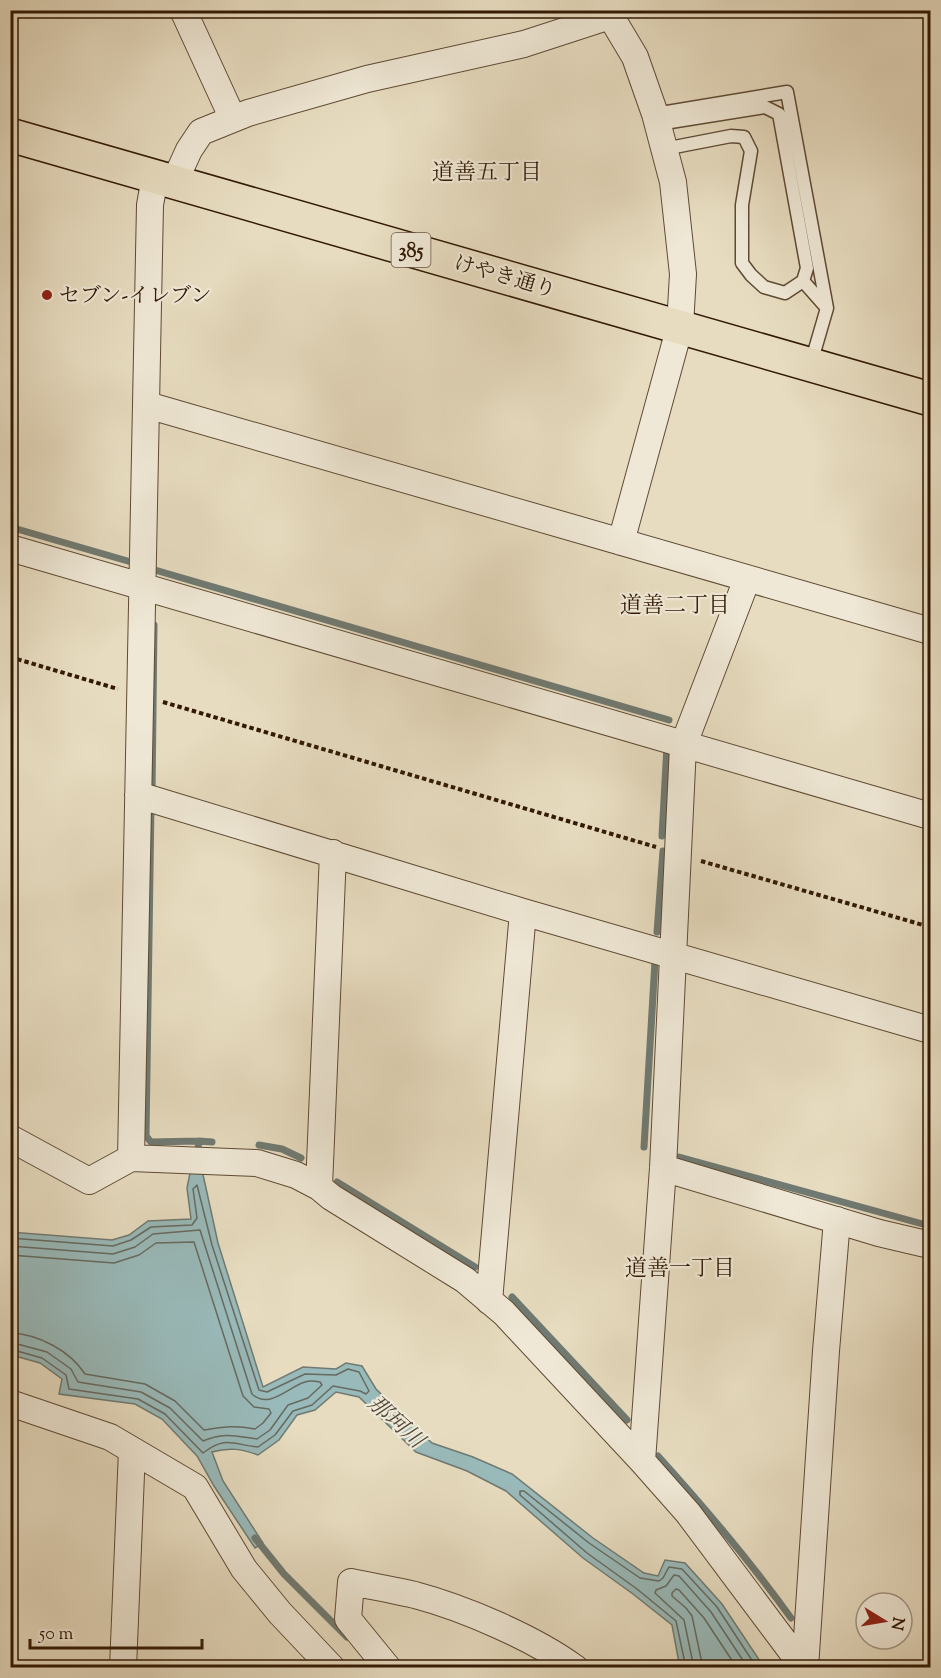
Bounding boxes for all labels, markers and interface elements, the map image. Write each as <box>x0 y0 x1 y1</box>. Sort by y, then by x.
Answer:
district label: 道善五丁目 <box>432 158 542 190</box>
road number: 385 <box>392 233 430 267</box>
street label: けやき通り <box>450 249 559 307</box>
place label: セブン-イレブン <box>59 282 211 312</box>
marker: セブン-イレブン <box>40 288 54 302</box>
district label: 道善二丁目 <box>620 591 730 623</box>
district label: 道善一丁目 <box>625 1254 735 1286</box>
water label: 那珂川 <box>360 1389 432 1459</box>
north arrow <box>854 1591 914 1651</box>
scale bar <box>30 1612 202 1650</box>
text: N <box>884 1615 909 1632</box>
text: 50 m <box>38 1622 74 1648</box>

